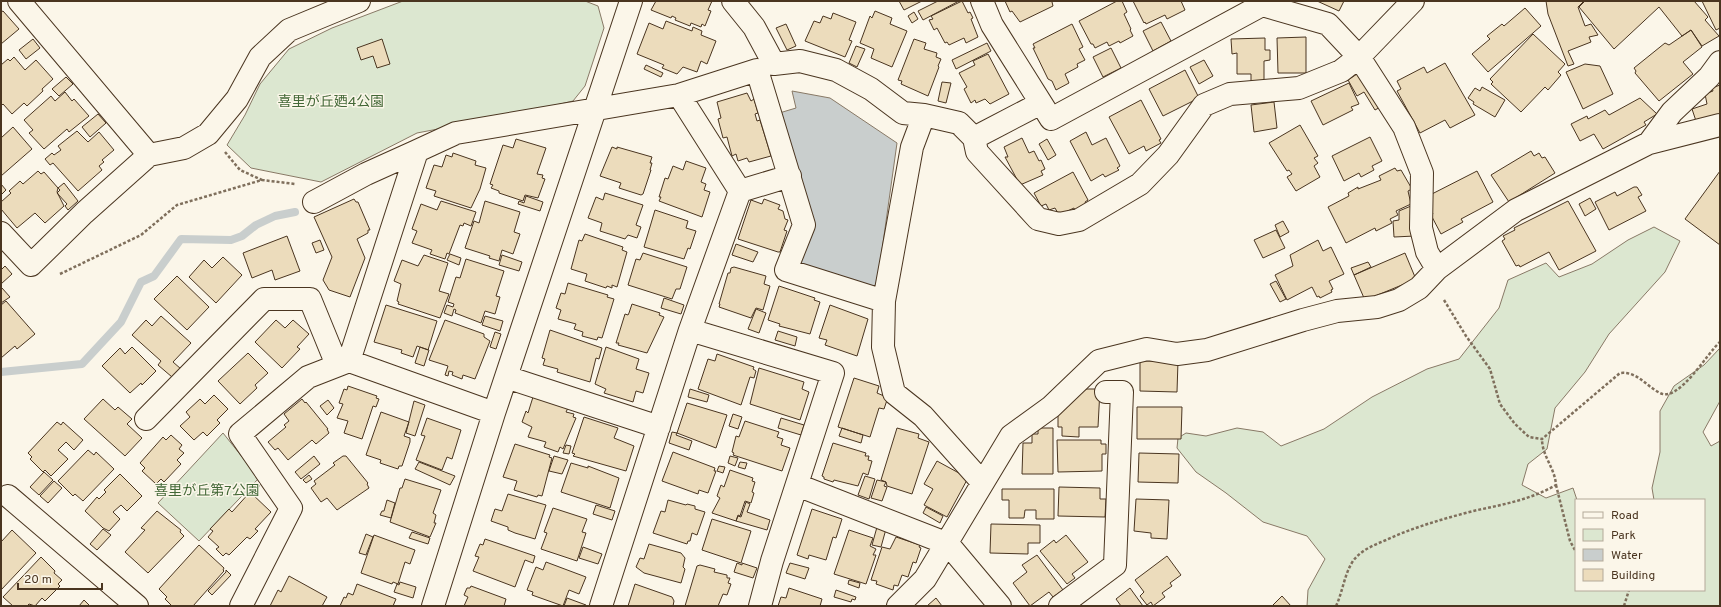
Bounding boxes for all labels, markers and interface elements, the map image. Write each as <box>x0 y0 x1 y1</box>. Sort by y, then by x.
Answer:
park label: 喜里が丘廼4公園 <box>278 94 384 111</box>
park label: 喜里が丘第7公園 <box>154 482 260 500</box>
legend <box>1575 499 1705 591</box>
text: Road <box>1611 508 1639 524</box>
text: Park <box>1611 528 1636 544</box>
text: Water <box>1611 548 1643 564</box>
scale bar <box>18 565 102 591</box>
text: Building <box>1611 568 1655 584</box>
text: 20 m <box>24 572 52 588</box>

